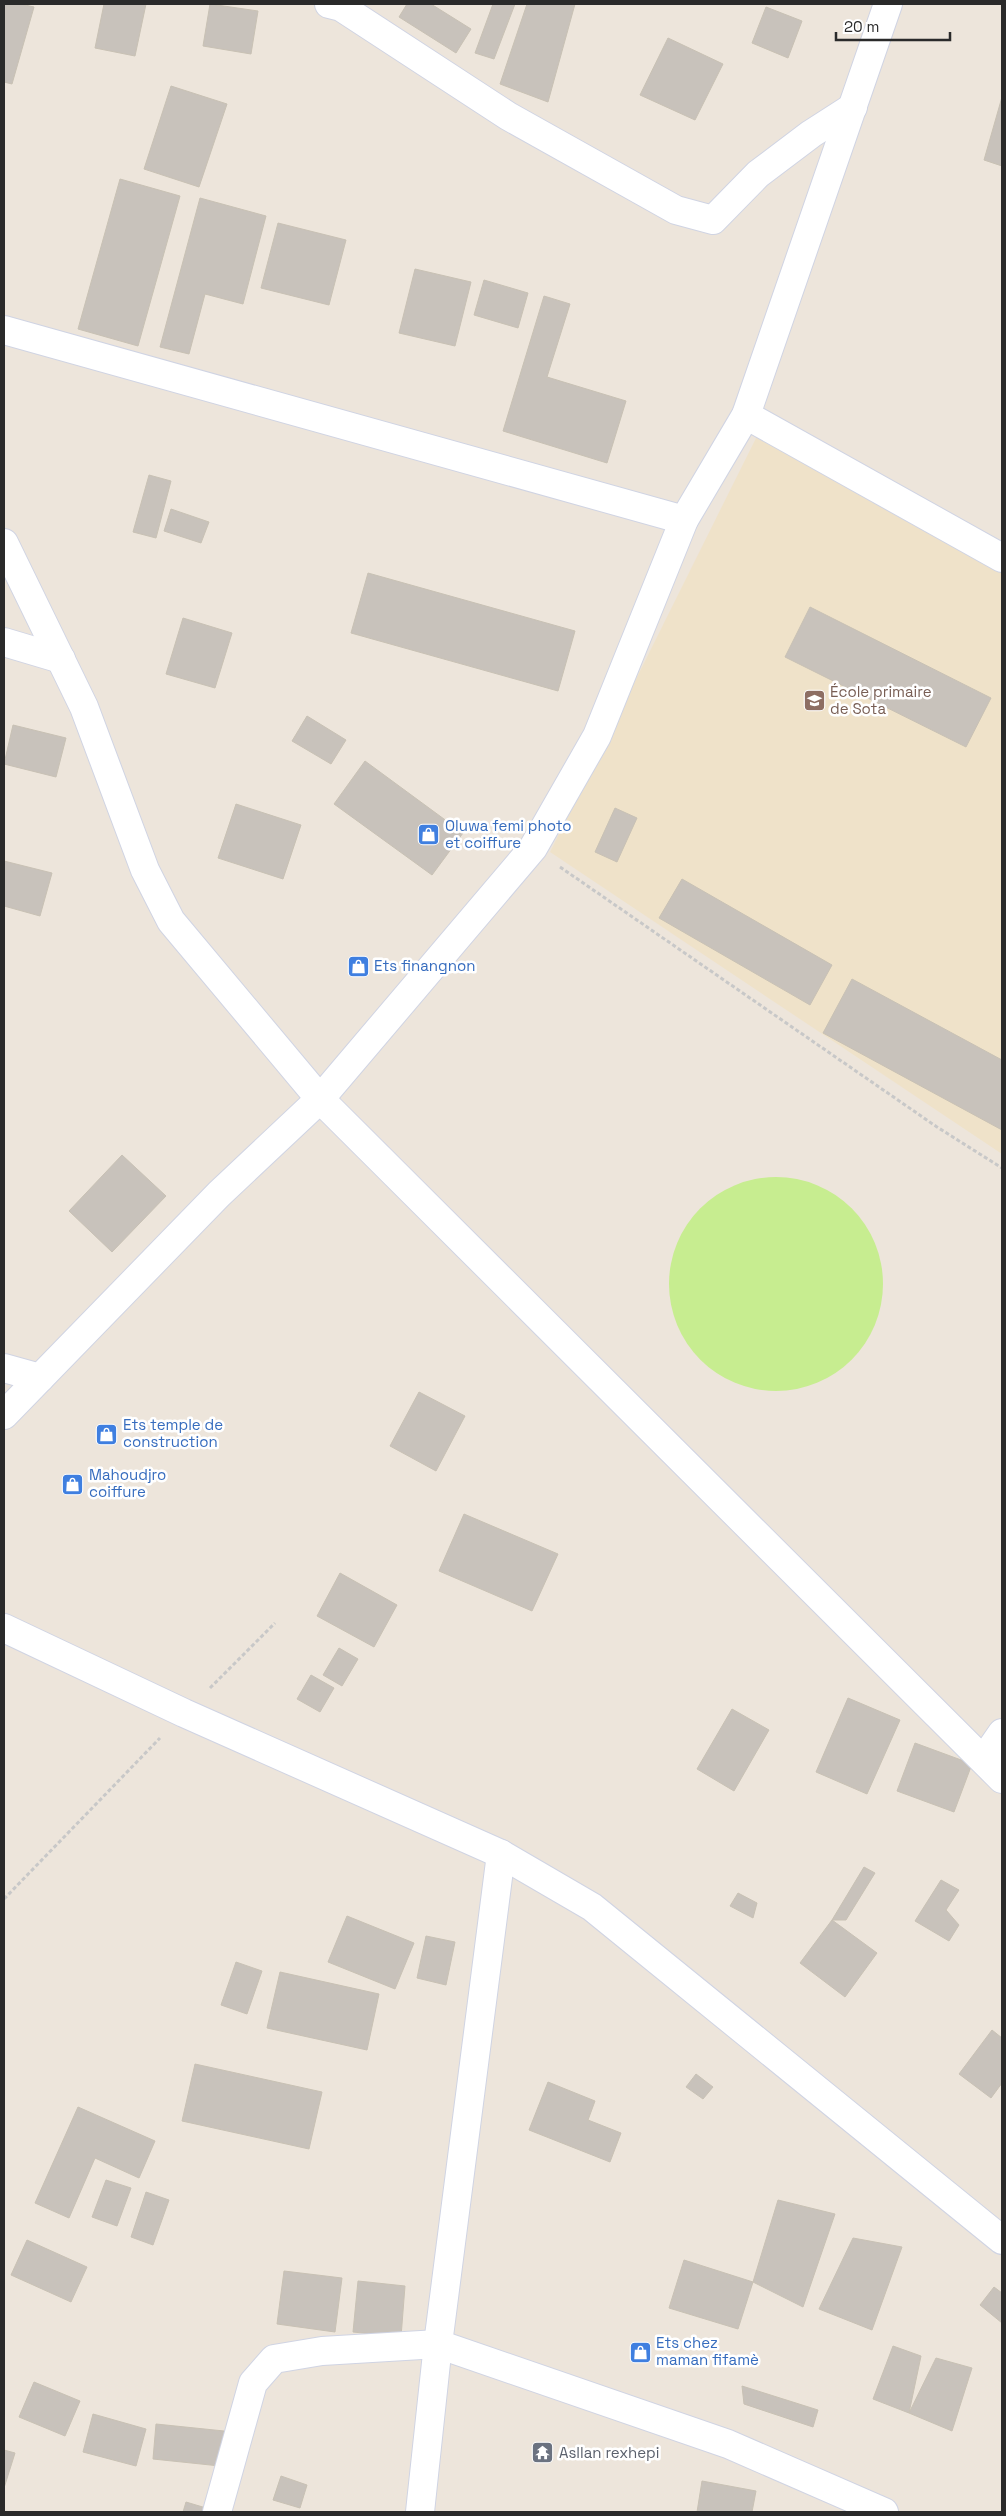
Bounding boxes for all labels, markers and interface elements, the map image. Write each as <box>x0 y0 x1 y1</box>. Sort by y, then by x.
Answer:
scale bar <box>836 10 950 42</box>
text: 20 m <box>844 17 879 36</box>
place label: École primaire de Sota <box>830 682 932 718</box>
school or university icon: École primaire de Sota <box>802 689 826 713</box>
place label: Oluwa femi photo et coiffure <box>445 816 572 852</box>
shop icon: Oluwa femi photo et coiffure <box>417 823 441 847</box>
shop icon: Ets finangnon <box>346 954 370 978</box>
place label: Ets finangnon <box>374 956 475 975</box>
place label: Ets temple de construction <box>123 1415 223 1451</box>
shop icon: Ets temple de construction <box>95 1422 119 1446</box>
place label: Mahoudjro coiffure <box>89 1465 166 1501</box>
shop icon: Mahoudjro coiffure <box>61 1472 85 1496</box>
place label: Ets chez maman fifamè <box>656 2333 759 2369</box>
shop icon: Ets chez maman fifamè <box>628 2340 652 2364</box>
temple icon: Asllan rexhepi <box>531 2441 555 2465</box>
place label: Asllan rexhepi <box>559 2443 659 2462</box>

